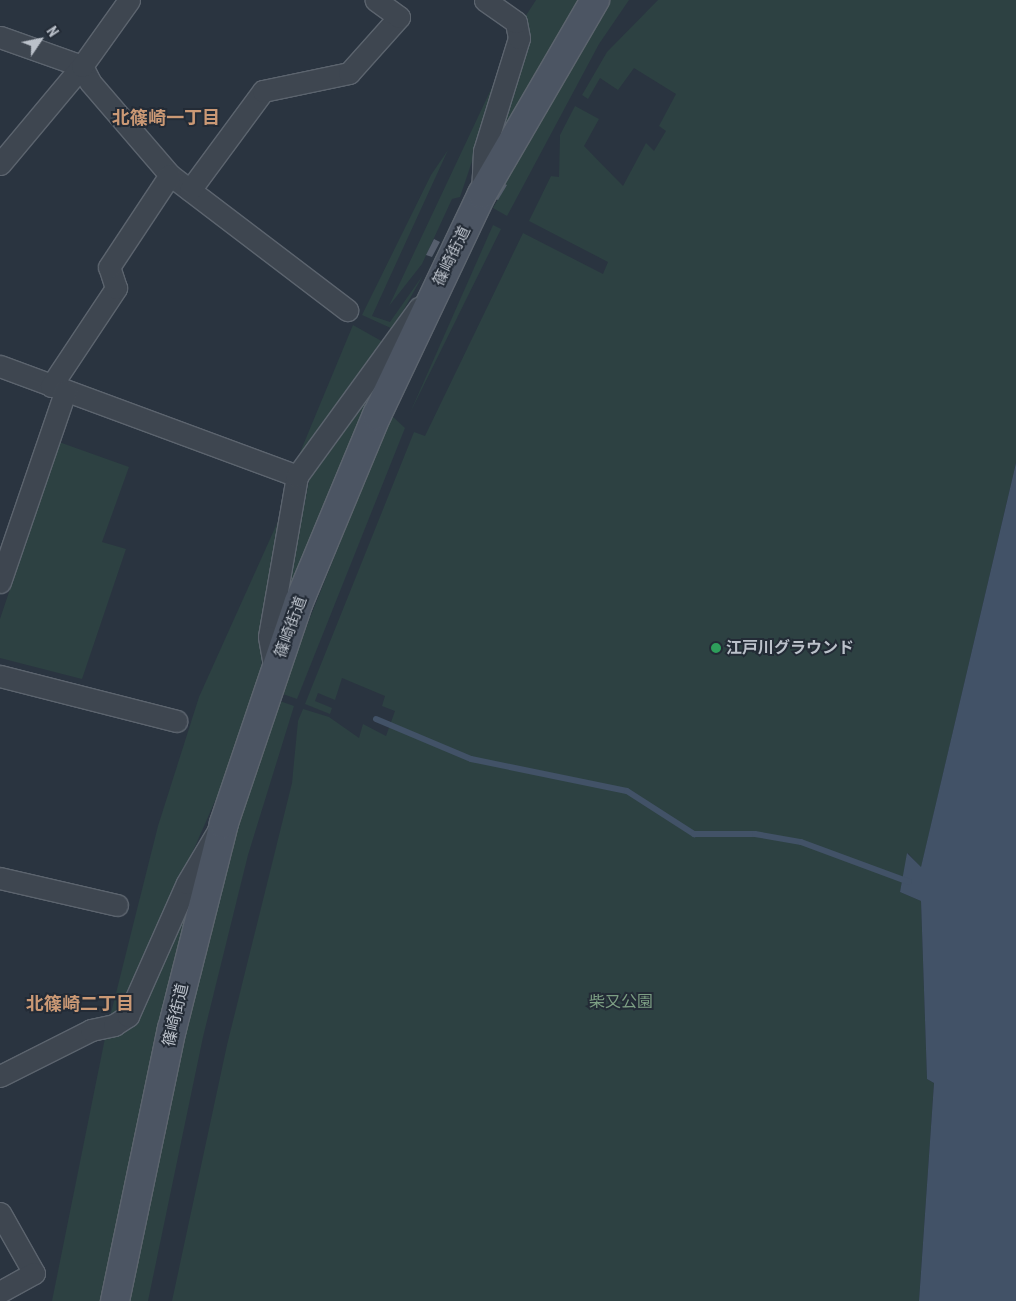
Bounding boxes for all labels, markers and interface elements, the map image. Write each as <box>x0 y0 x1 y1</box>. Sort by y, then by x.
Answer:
north arrow <box>15 15 65 65</box>
text: N <box>43 24 61 40</box>
district label: 北篠崎一丁目 <box>112 107 220 129</box>
street label: 篠崎街道 <box>429 223 475 289</box>
street label: 篠崎街道 <box>271 594 311 660</box>
place label: 江戸川グラウンド <box>726 638 854 658</box>
marker: 江戸川グラウンド <box>710 642 722 654</box>
street label: 篠崎街道 <box>159 982 193 1048</box>
park label: 柴又公園 <box>589 992 653 1012</box>
district label: 北篠崎二丁目 <box>26 993 134 1015</box>

